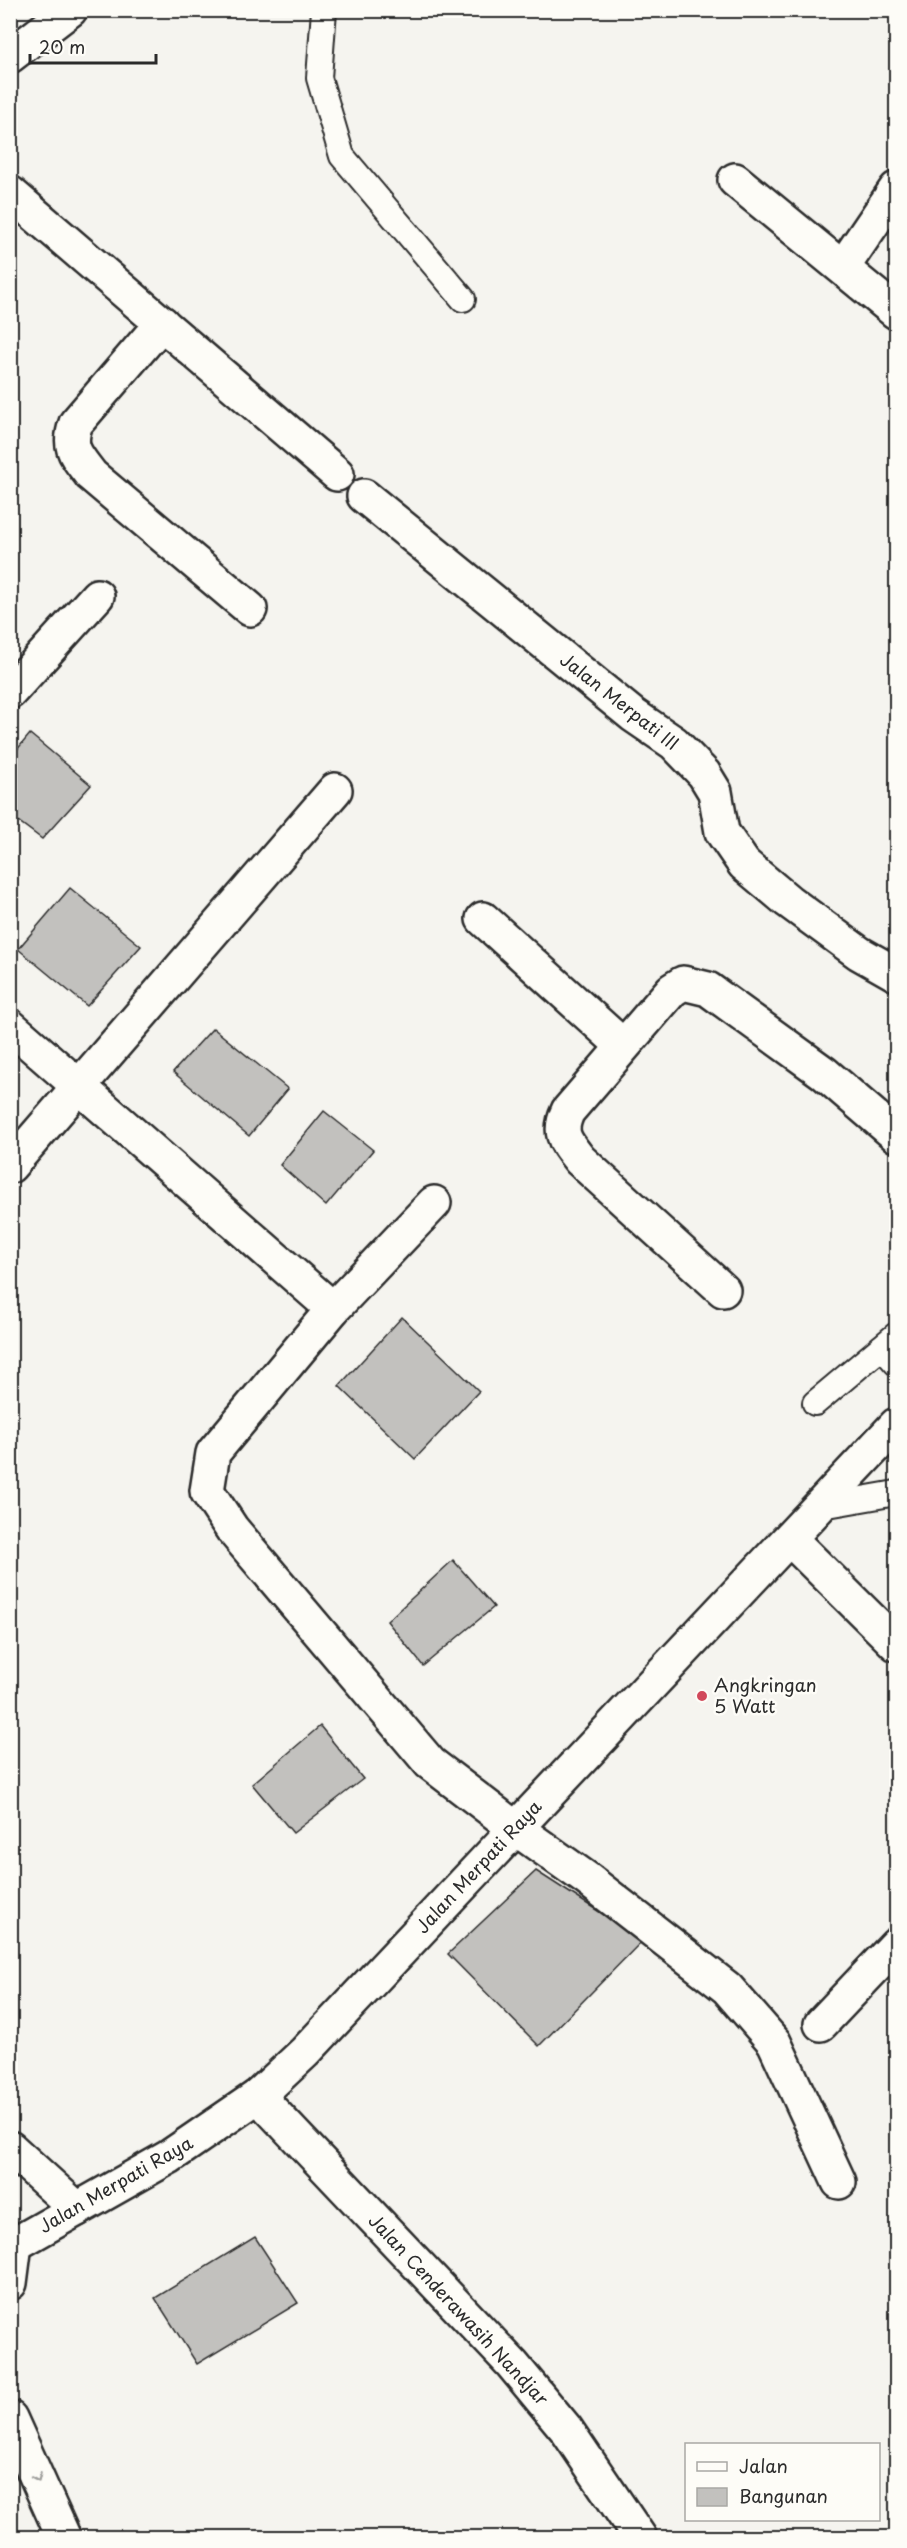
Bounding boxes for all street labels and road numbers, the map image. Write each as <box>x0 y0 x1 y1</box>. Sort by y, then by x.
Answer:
street label: Jalan Merpati III <box>555 646 685 756</box>
street label: Jalan Merpati Raya <box>409 1793 547 1939</box>
street label: Jalan Merpati Raya <box>33 2128 198 2239</box>
street label: Jalan Cenderawasih Nandjar <box>363 2207 556 2411</box>

